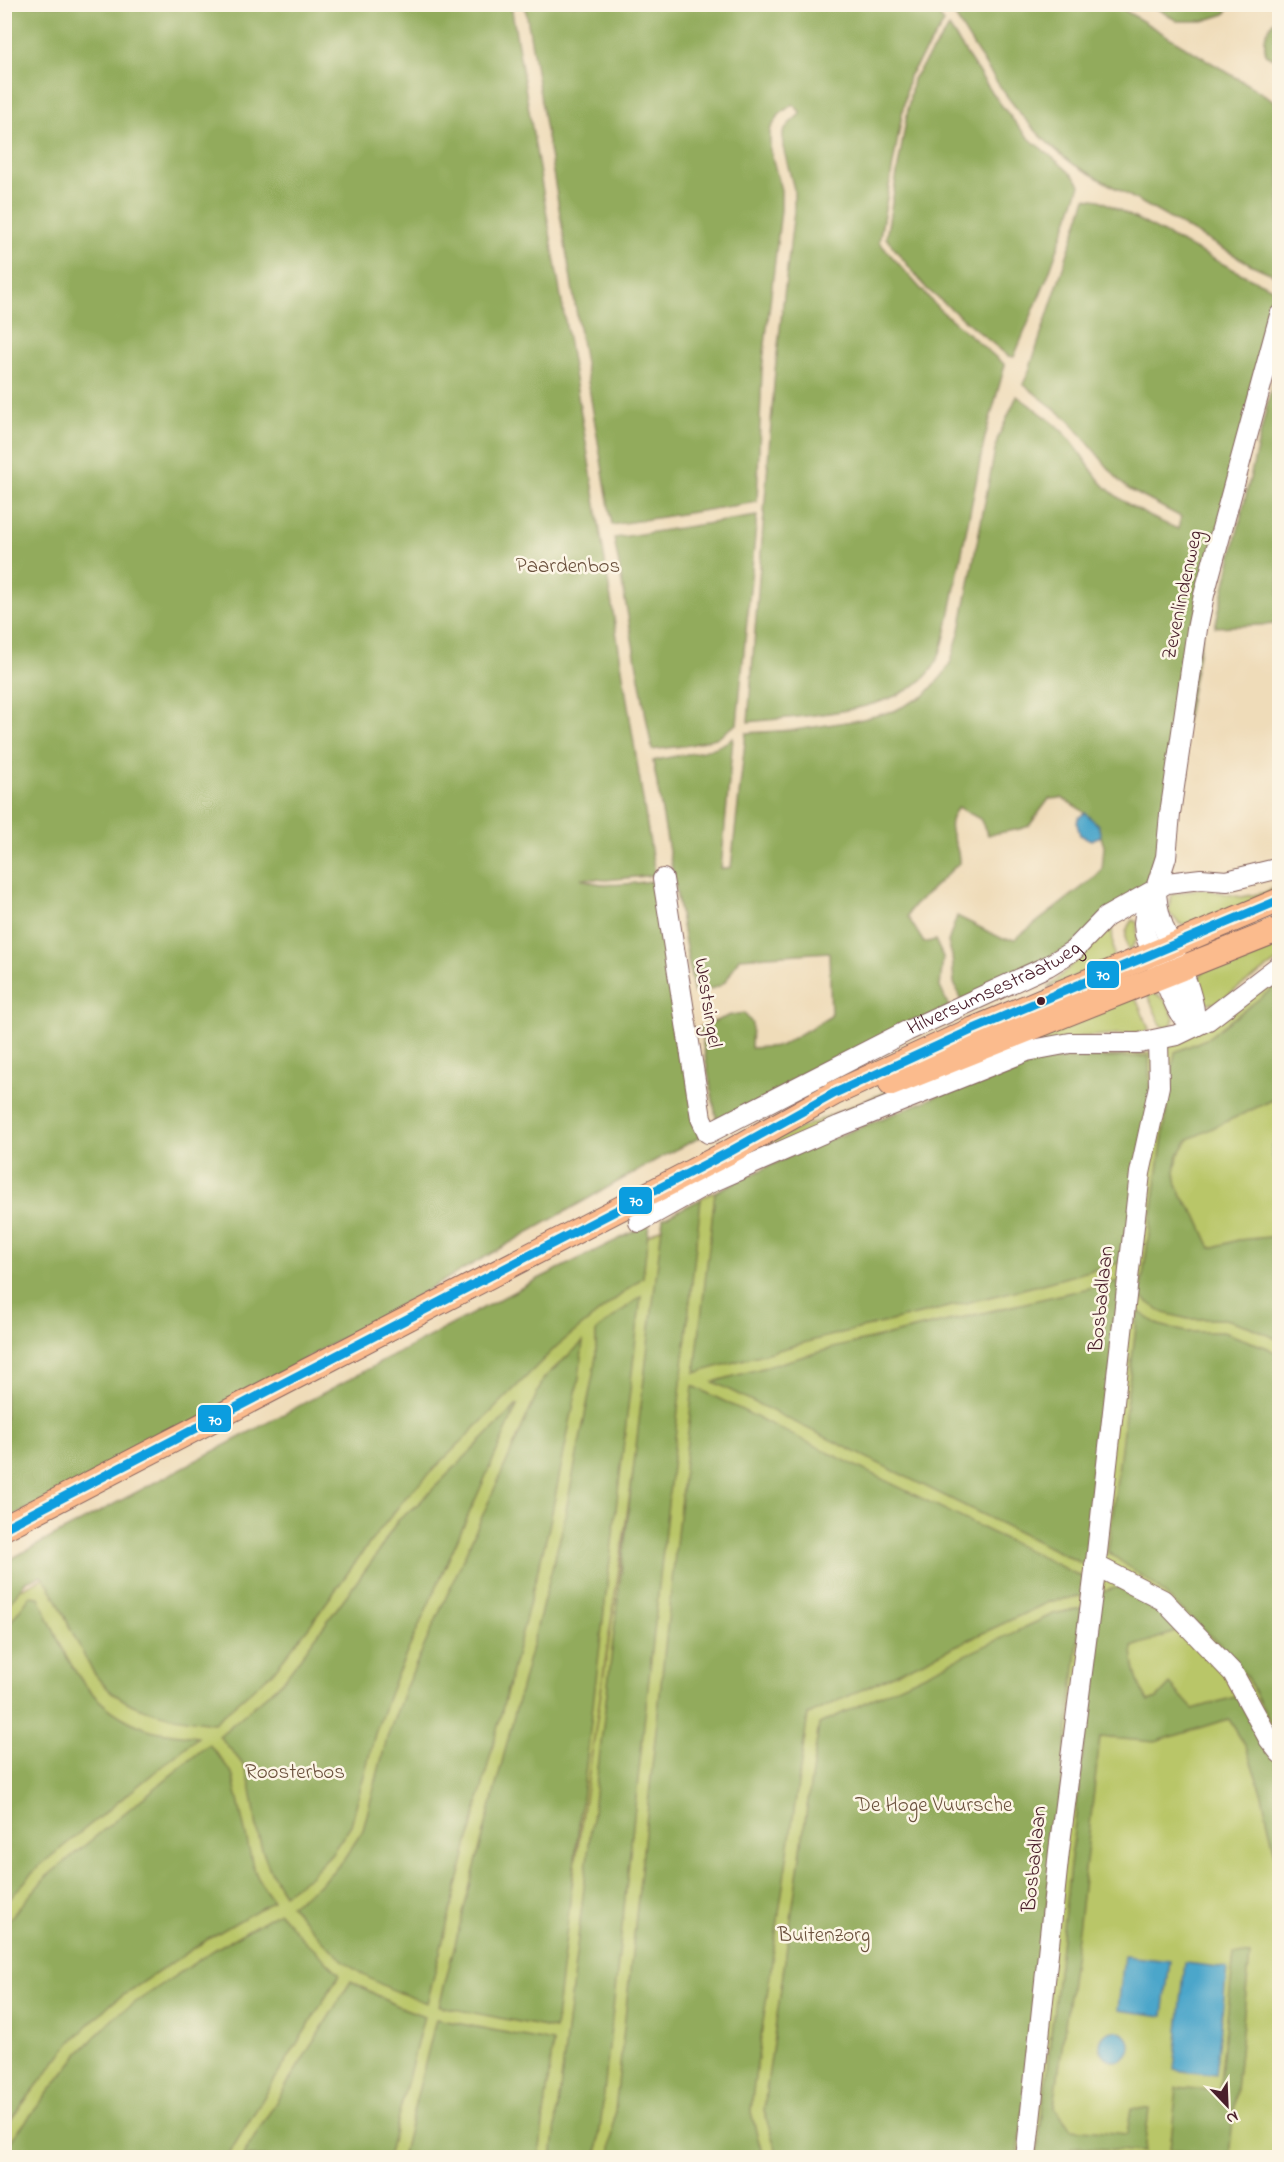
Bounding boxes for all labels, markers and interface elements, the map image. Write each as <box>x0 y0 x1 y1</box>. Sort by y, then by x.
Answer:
street label: Zevenlindenweg <box>1155 527 1213 663</box>
park label: Paardenbos <box>516 552 620 582</box>
street label: Hilversumsestraatweg <box>902 935 1090 1044</box>
street label: Westsingel <box>683 956 729 1050</box>
line badge: 70 <box>1086 960 1120 989</box>
text: 70 <box>1096 964 1110 988</box>
unlabelled marker <box>1035 995 1047 1007</box>
line badge: 70 <box>618 1186 653 1215</box>
text: 70 <box>629 1190 643 1214</box>
street label: Bosbadlaan <box>1081 1244 1122 1355</box>
line badge: 70 <box>197 1404 232 1433</box>
text: 70 <box>208 1409 222 1433</box>
park label: Roosterbos <box>245 1758 345 1788</box>
park label: De Hoge Vuursche <box>855 1791 1013 1823</box>
street label: Bosbadlaan <box>1014 1804 1055 1915</box>
park label: Buitenzorg <box>777 1921 870 1953</box>
north arrow <box>1197 2075 1257 2135</box>
text: N <box>1222 2104 1242 2130</box>

